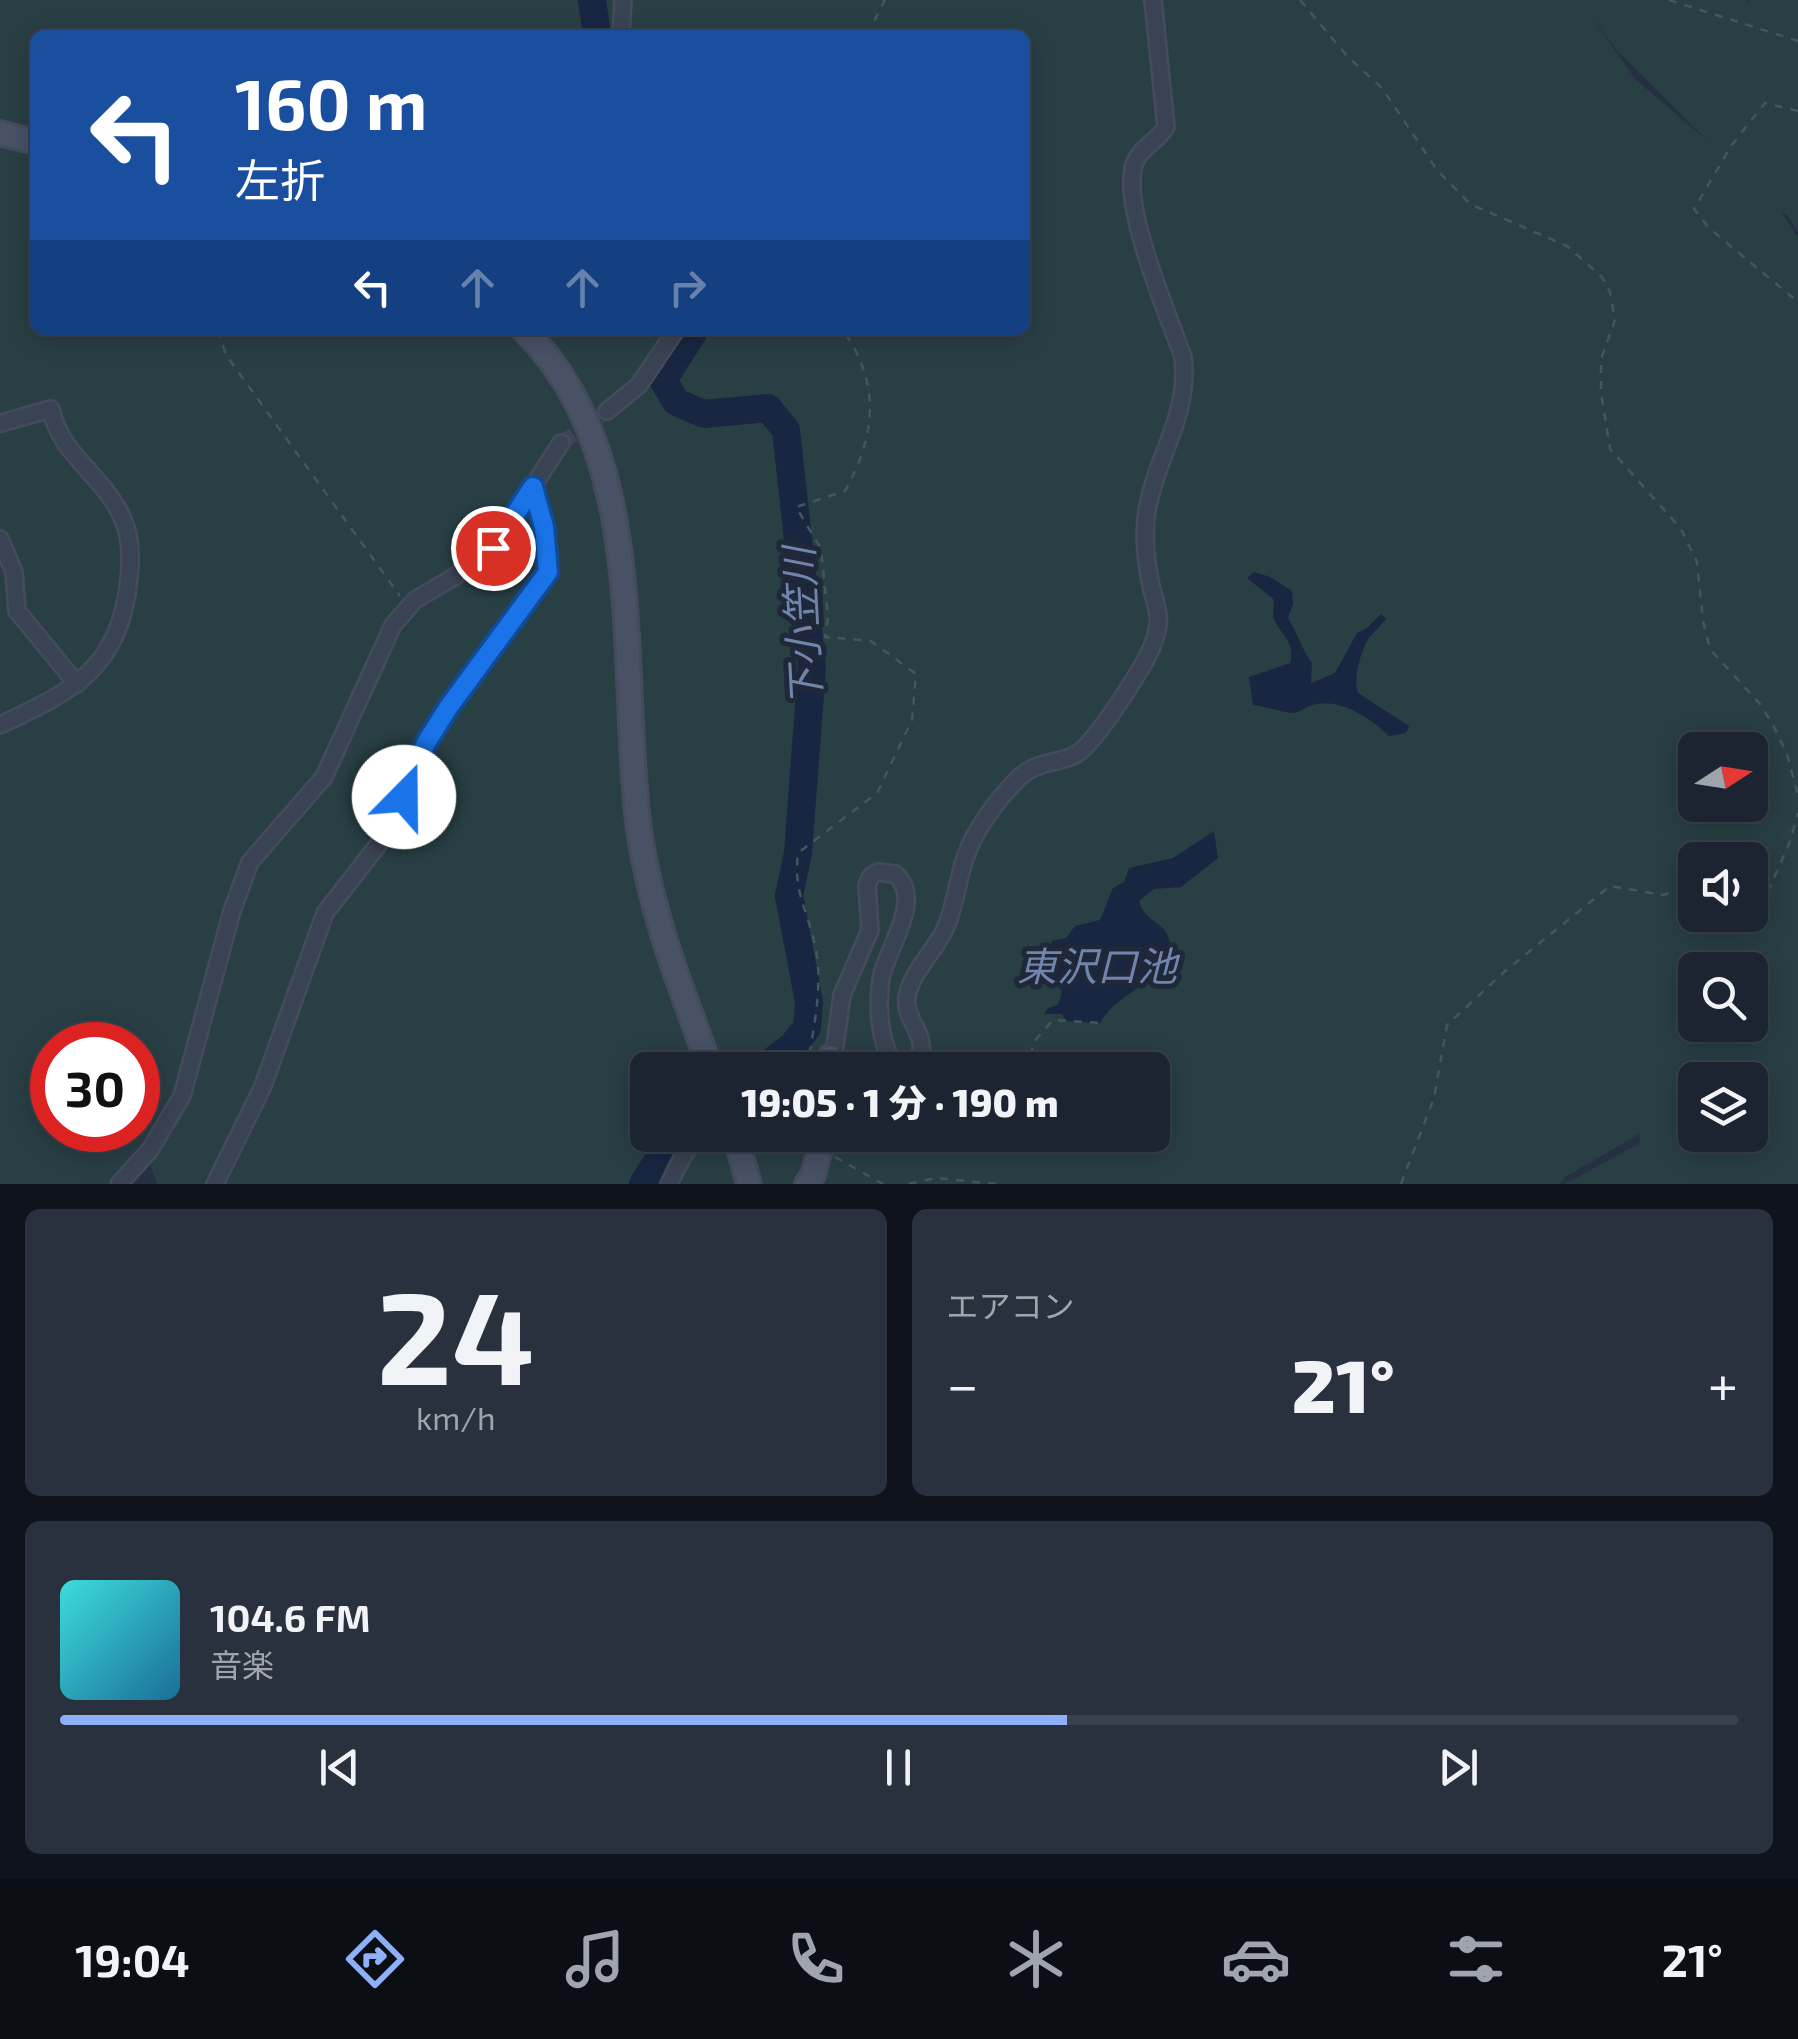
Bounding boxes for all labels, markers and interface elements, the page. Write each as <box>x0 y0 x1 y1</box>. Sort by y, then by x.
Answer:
text: 160 m <box>235 60 428 144</box>
icon: left <box>70 70 200 200</box>
text: 左折 <box>235 152 325 206</box>
icon: left <box>345 260 400 315</box>
icon: ahead <box>450 260 505 315</box>
icon: ahead <box>555 260 610 315</box>
icon: right <box>660 260 715 315</box>
pin <box>451 506 536 591</box>
icon: arrive <box>466 521 521 576</box>
water label: 下小笠川 <box>773 542 829 708</box>
north arrow <box>1678 732 1768 822</box>
map controls <box>1678 732 1768 1152</box>
position arrow <box>352 745 456 849</box>
button: sound <box>1678 842 1768 932</box>
water label: 東沢口池 <box>1017 941 1181 989</box>
button: search <box>1678 952 1768 1042</box>
speed limit sign: 30 <box>30 1022 160 1152</box>
button: layers <box>1678 1062 1768 1152</box>
text: 19:05 · 1 分 · 190 m <box>741 1079 1059 1125</box>
text: 24 <box>377 1255 535 1411</box>
text: エアコン <box>947 1286 1075 1324</box>
text: 21° <box>1292 1338 1395 1428</box>
text: − <box>947 1350 979 1416</box>
text: + <box>1708 1350 1738 1416</box>
text: km/h <box>416 1398 495 1436</box>
text: 104.6 FM <box>210 1594 370 1640</box>
text: 音楽 <box>210 1645 274 1683</box>
icon: previous <box>312 1740 367 1795</box>
icon: pause <box>871 1740 926 1795</box>
icon: next <box>1431 1740 1486 1795</box>
icon: directions <box>340 1924 410 1994</box>
icon: music <box>560 1924 630 1994</box>
icon: phone <box>781 1924 851 1994</box>
icon: climate <box>1001 1924 1071 1994</box>
icon: car <box>1221 1924 1291 1994</box>
icon: filters <box>1441 1924 1511 1994</box>
text: 19:04 <box>75 1932 190 1986</box>
text: 21° <box>1662 1932 1723 1986</box>

